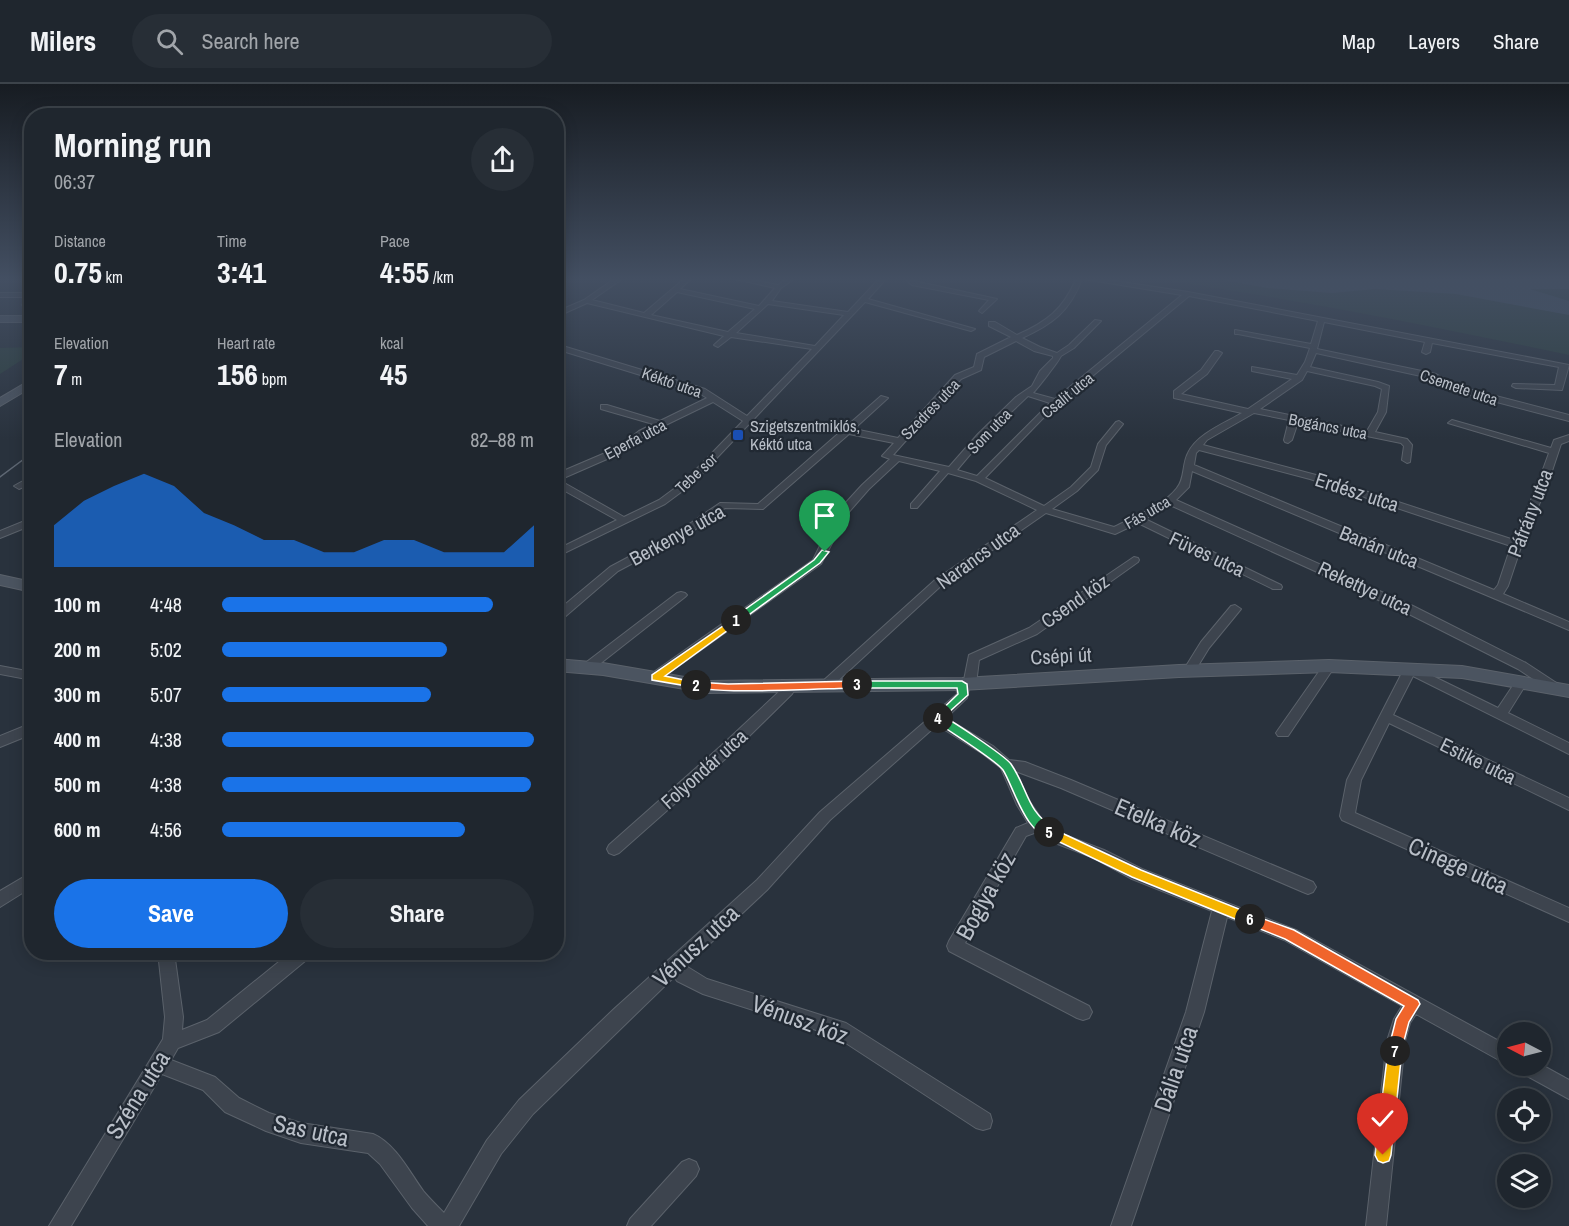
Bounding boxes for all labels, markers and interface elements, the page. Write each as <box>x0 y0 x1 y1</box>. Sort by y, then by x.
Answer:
search box <box>132 14 552 68</box>
text: Milers <box>30 22 96 60</box>
icon: search <box>153 25 186 58</box>
text: Search here <box>201 26 300 56</box>
text: Map <box>1342 27 1375 56</box>
text: Layers <box>1408 27 1460 56</box>
text: Share <box>1493 27 1539 56</box>
text: Morning run <box>54 123 212 167</box>
button: share <box>471 128 534 191</box>
text: 06:37 <box>54 168 95 195</box>
text: Distance <box>54 230 106 252</box>
text: Time <box>217 230 247 252</box>
text: Pace <box>380 230 410 252</box>
text: 0.75 <box>54 252 102 292</box>
text: 3:41 <box>217 252 266 292</box>
text: 4:55 <box>380 252 429 292</box>
text: km <box>102 266 123 288</box>
text: /km <box>429 266 454 288</box>
text: Elevation <box>54 332 109 354</box>
text: Heart rate <box>217 332 275 354</box>
text: kcal <box>380 332 403 354</box>
text: 7 <box>54 354 68 394</box>
text: 156 <box>217 354 258 394</box>
text: 45 <box>380 354 407 394</box>
street label: Kéktó utca <box>639 362 706 403</box>
street label: Csemete utca <box>1417 363 1502 411</box>
street label: Csalit utca <box>1036 367 1099 423</box>
text: m <box>68 368 82 390</box>
text: bpm <box>258 368 287 390</box>
street label: Szedres utca <box>895 373 965 444</box>
street label: Som utca <box>962 403 1017 459</box>
street label: Bogáncs utca <box>1287 408 1370 445</box>
street label: Eperfa utca <box>600 413 670 464</box>
place label: Szigetszentmiklós, Kéktó utca <box>750 415 860 455</box>
text: Elevation <box>54 426 122 453</box>
text: 82–88 m <box>470 426 534 453</box>
marker: Szigetszentmiklós, Kéktó utca <box>731 428 745 442</box>
street label: Tebe sor <box>670 447 722 498</box>
street label: Erdész utca <box>1312 465 1403 518</box>
street label: Páfrány utca <box>1500 465 1559 561</box>
pin <box>799 490 850 552</box>
street label: Fás utca <box>1120 490 1175 534</box>
street label: Berkenye utca <box>624 497 729 572</box>
icon: arrive <box>808 499 841 532</box>
street label: Narancs utca <box>931 516 1025 595</box>
street label: Banán utca <box>1336 518 1423 575</box>
street label: Füves utca <box>1165 524 1249 583</box>
street label: Rekettye utca <box>1314 554 1416 621</box>
street label: Csend köz <box>1035 567 1114 634</box>
text: 100 m <box>54 591 101 618</box>
text: 4:48 <box>150 591 182 618</box>
pin: 1 <box>721 605 751 635</box>
text: 1 <box>732 609 740 631</box>
text: 200 m <box>54 636 101 663</box>
text: 5:02 <box>150 636 182 663</box>
street label: Csépi út <box>1030 640 1093 671</box>
pin: 3 <box>842 669 872 699</box>
pin: 2 <box>681 670 711 700</box>
text: 3 <box>853 673 861 695</box>
text: 2 <box>692 674 700 696</box>
text: 300 m <box>54 681 101 708</box>
text: 5:07 <box>150 681 182 708</box>
pin: 4 <box>923 703 953 733</box>
text: 4 <box>934 707 942 729</box>
street label: Folyondár utca <box>655 723 753 815</box>
text: 400 m <box>54 726 101 753</box>
text: 4:38 <box>150 726 182 753</box>
street label: Estike utca <box>1436 731 1521 790</box>
text: 500 m <box>54 771 101 798</box>
text: 4:38 <box>150 771 182 798</box>
street label: Etelka köz <box>1110 790 1207 855</box>
text: 600 m <box>54 816 101 843</box>
text: 4:56 <box>150 816 182 843</box>
pin: 5 <box>1034 817 1064 847</box>
text: 5 <box>1045 821 1053 843</box>
street label: Cinege utca <box>1403 829 1513 901</box>
street label: Boglya köz <box>948 846 1023 945</box>
button: Save <box>54 879 288 948</box>
button: Share <box>300 879 534 948</box>
street label: Vénusz utca <box>645 897 745 994</box>
pin: 6 <box>1235 904 1265 934</box>
text: 6 <box>1246 908 1254 930</box>
street label: Vénusz köz <box>748 987 853 1051</box>
street label: Dália utca <box>1146 1022 1205 1116</box>
north arrow <box>1497 1022 1551 1076</box>
map controls <box>1497 1022 1551 1208</box>
pin: 7 <box>1380 1036 1410 1066</box>
text: 7 <box>1391 1040 1399 1062</box>
street label: Széna utca <box>97 1044 177 1145</box>
button: locate <box>1497 1088 1551 1142</box>
pin <box>1357 1093 1408 1155</box>
icon: check <box>1366 1102 1399 1135</box>
street label: Sas utca <box>270 1106 352 1154</box>
button: layers <box>1497 1154 1551 1208</box>

